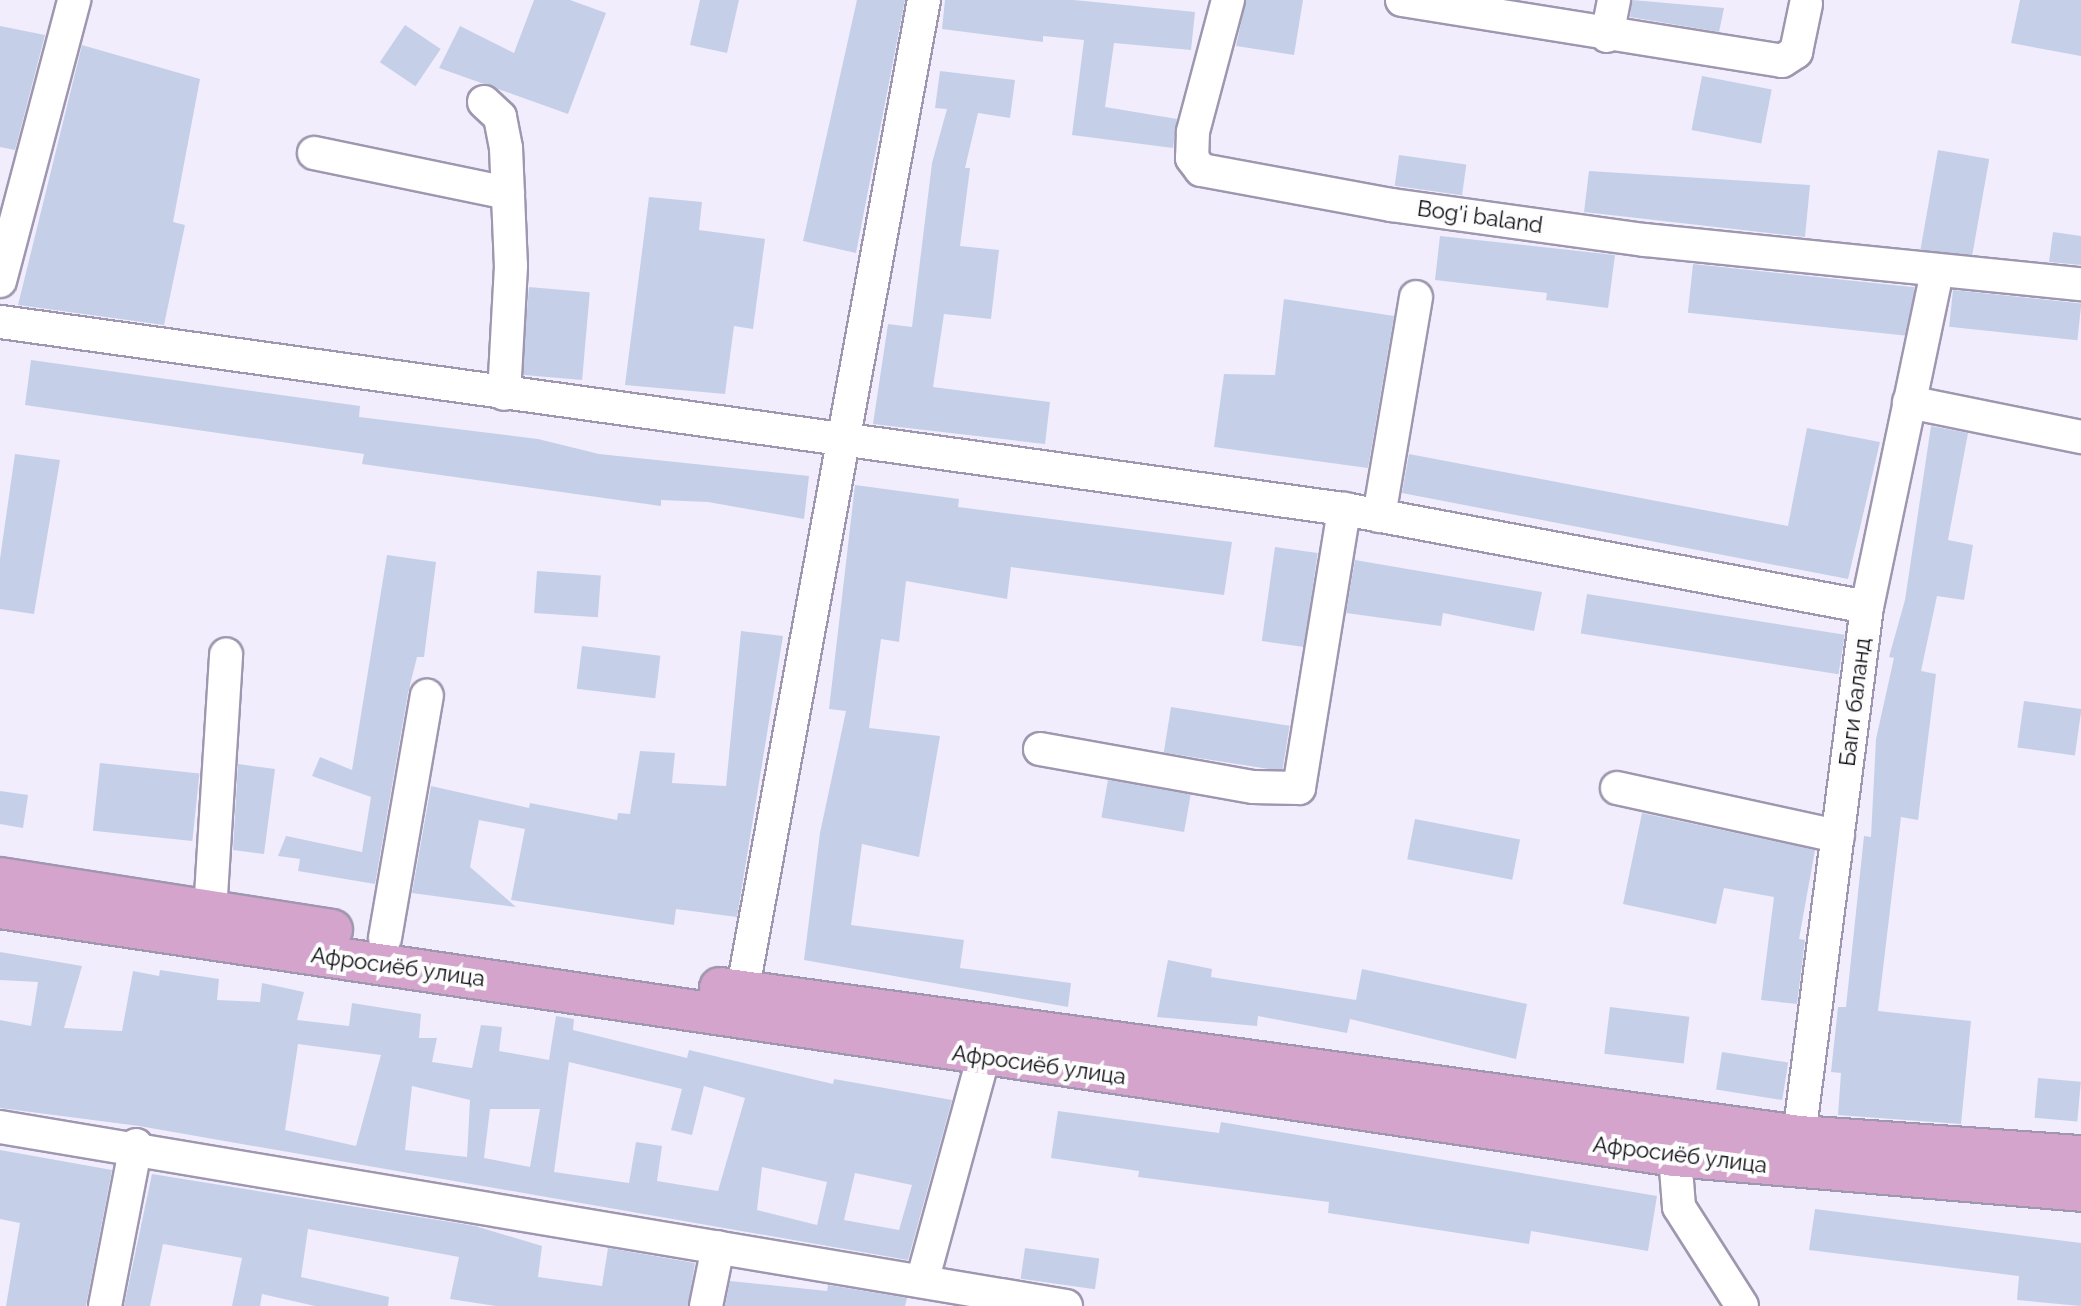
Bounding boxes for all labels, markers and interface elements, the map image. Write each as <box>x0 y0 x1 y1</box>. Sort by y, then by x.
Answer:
street label: Bog'i baland <box>1416 195 1544 239</box>
street label: Баги баланд <box>1834 636 1876 768</box>
street label: Афросиёб улица <box>309 942 487 992</box>
street label: Афросиёб улица <box>950 1040 1128 1090</box>
street label: Афросиёб улица <box>1591 1131 1769 1179</box>

